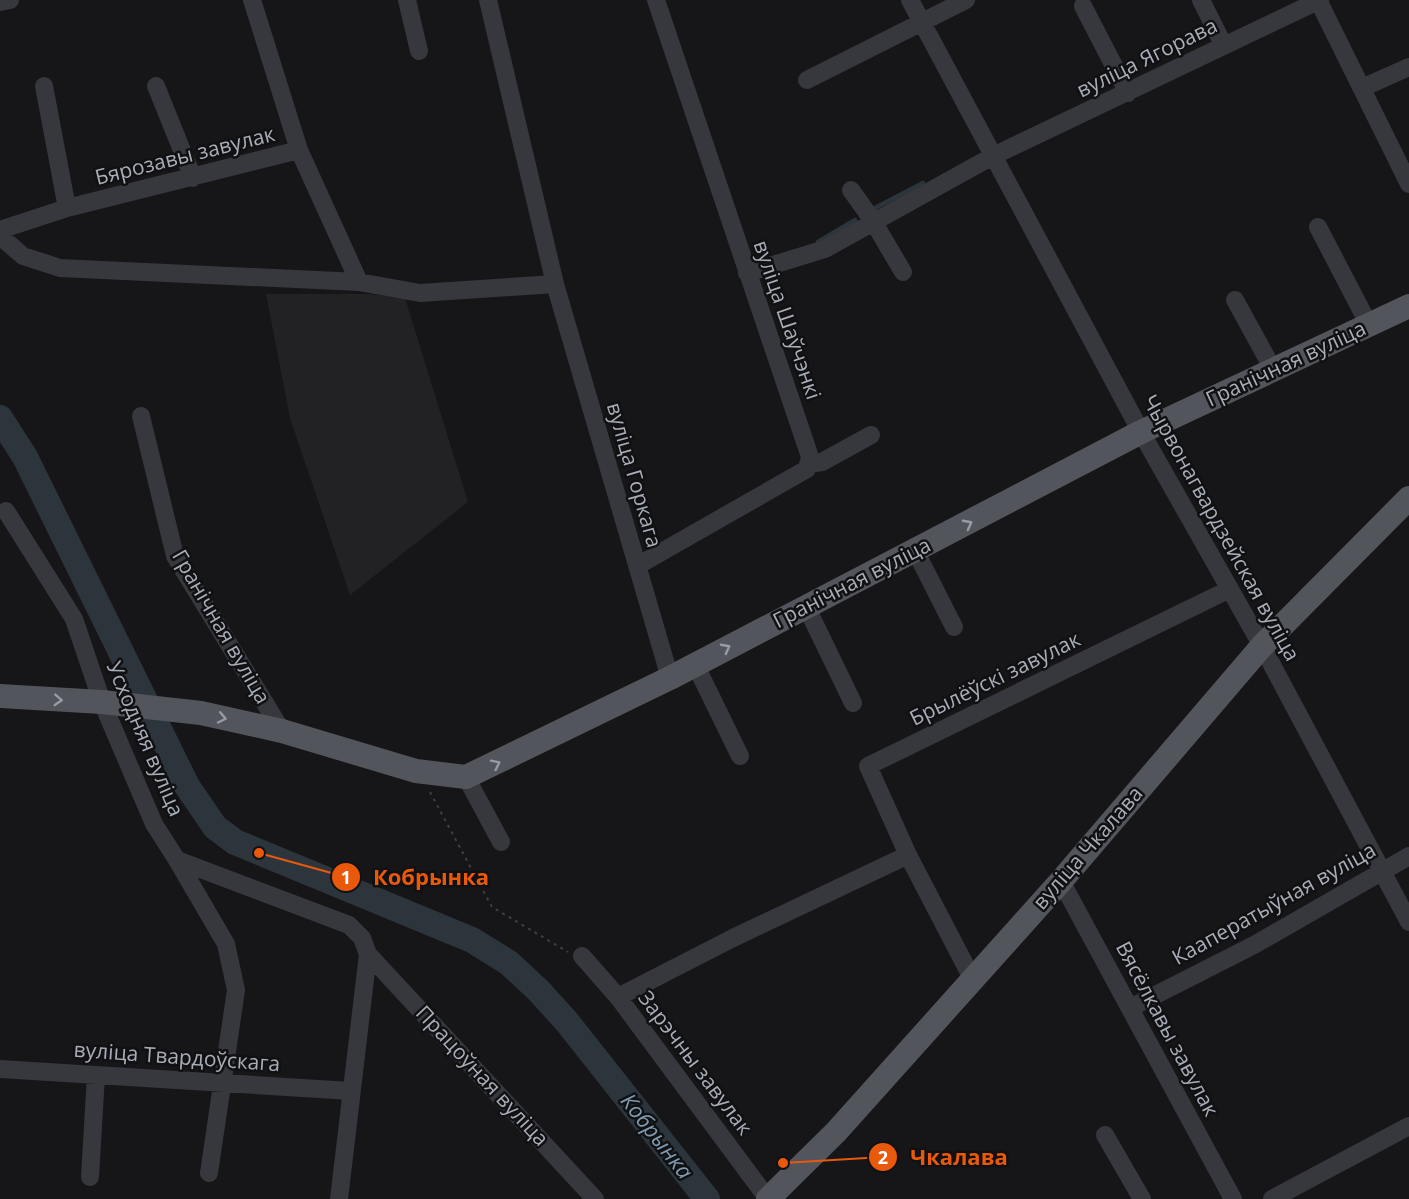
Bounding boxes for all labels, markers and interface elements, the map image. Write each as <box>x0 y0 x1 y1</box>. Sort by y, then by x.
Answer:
street label: вуліца Ягорава <box>1071 11 1222 103</box>
street label: Бярозавы завулак <box>92 119 278 191</box>
street label: вуліца Шаўчэнкі <box>748 236 828 403</box>
street label: Гранічная вуліца <box>1201 314 1370 412</box>
street label: Чырвонагвардзейская вуліца <box>1137 389 1307 666</box>
street label: вуліца Горкага <box>601 399 669 551</box>
one-way arrow <box>961 520 972 532</box>
street label: Гранічная вуліца <box>768 530 935 634</box>
street label: Гранічная вуліца <box>166 544 277 709</box>
street label: Брылёўскі завулак <box>904 625 1085 732</box>
one-way arrow <box>720 644 731 655</box>
street label: Усходняя вуліца <box>101 657 191 820</box>
one-way arrow <box>54 693 63 706</box>
one-way arrow <box>217 710 227 723</box>
one-way arrow <box>489 759 500 771</box>
street label: вуліца Чкалава <box>1026 780 1149 915</box>
street label: Кааператыўная вуліца <box>1167 835 1380 971</box>
callout: Кобрынка <box>331 857 501 897</box>
text: Кобрынка <box>373 861 489 891</box>
text: 1 <box>341 865 351 889</box>
street label: Вясёлкавы завулак <box>1110 936 1226 1121</box>
street label: Зарэчны завулак <box>632 985 759 1140</box>
street label: Працоўная вуліца <box>410 999 555 1152</box>
street label: вуліца Твардоўскага <box>73 1035 281 1077</box>
water label: Кобрынка <box>615 1086 701 1185</box>
callout: Чкалава <box>868 1137 1020 1177</box>
text: Чкалава <box>910 1141 1008 1171</box>
text: 2 <box>878 1145 888 1169</box>

